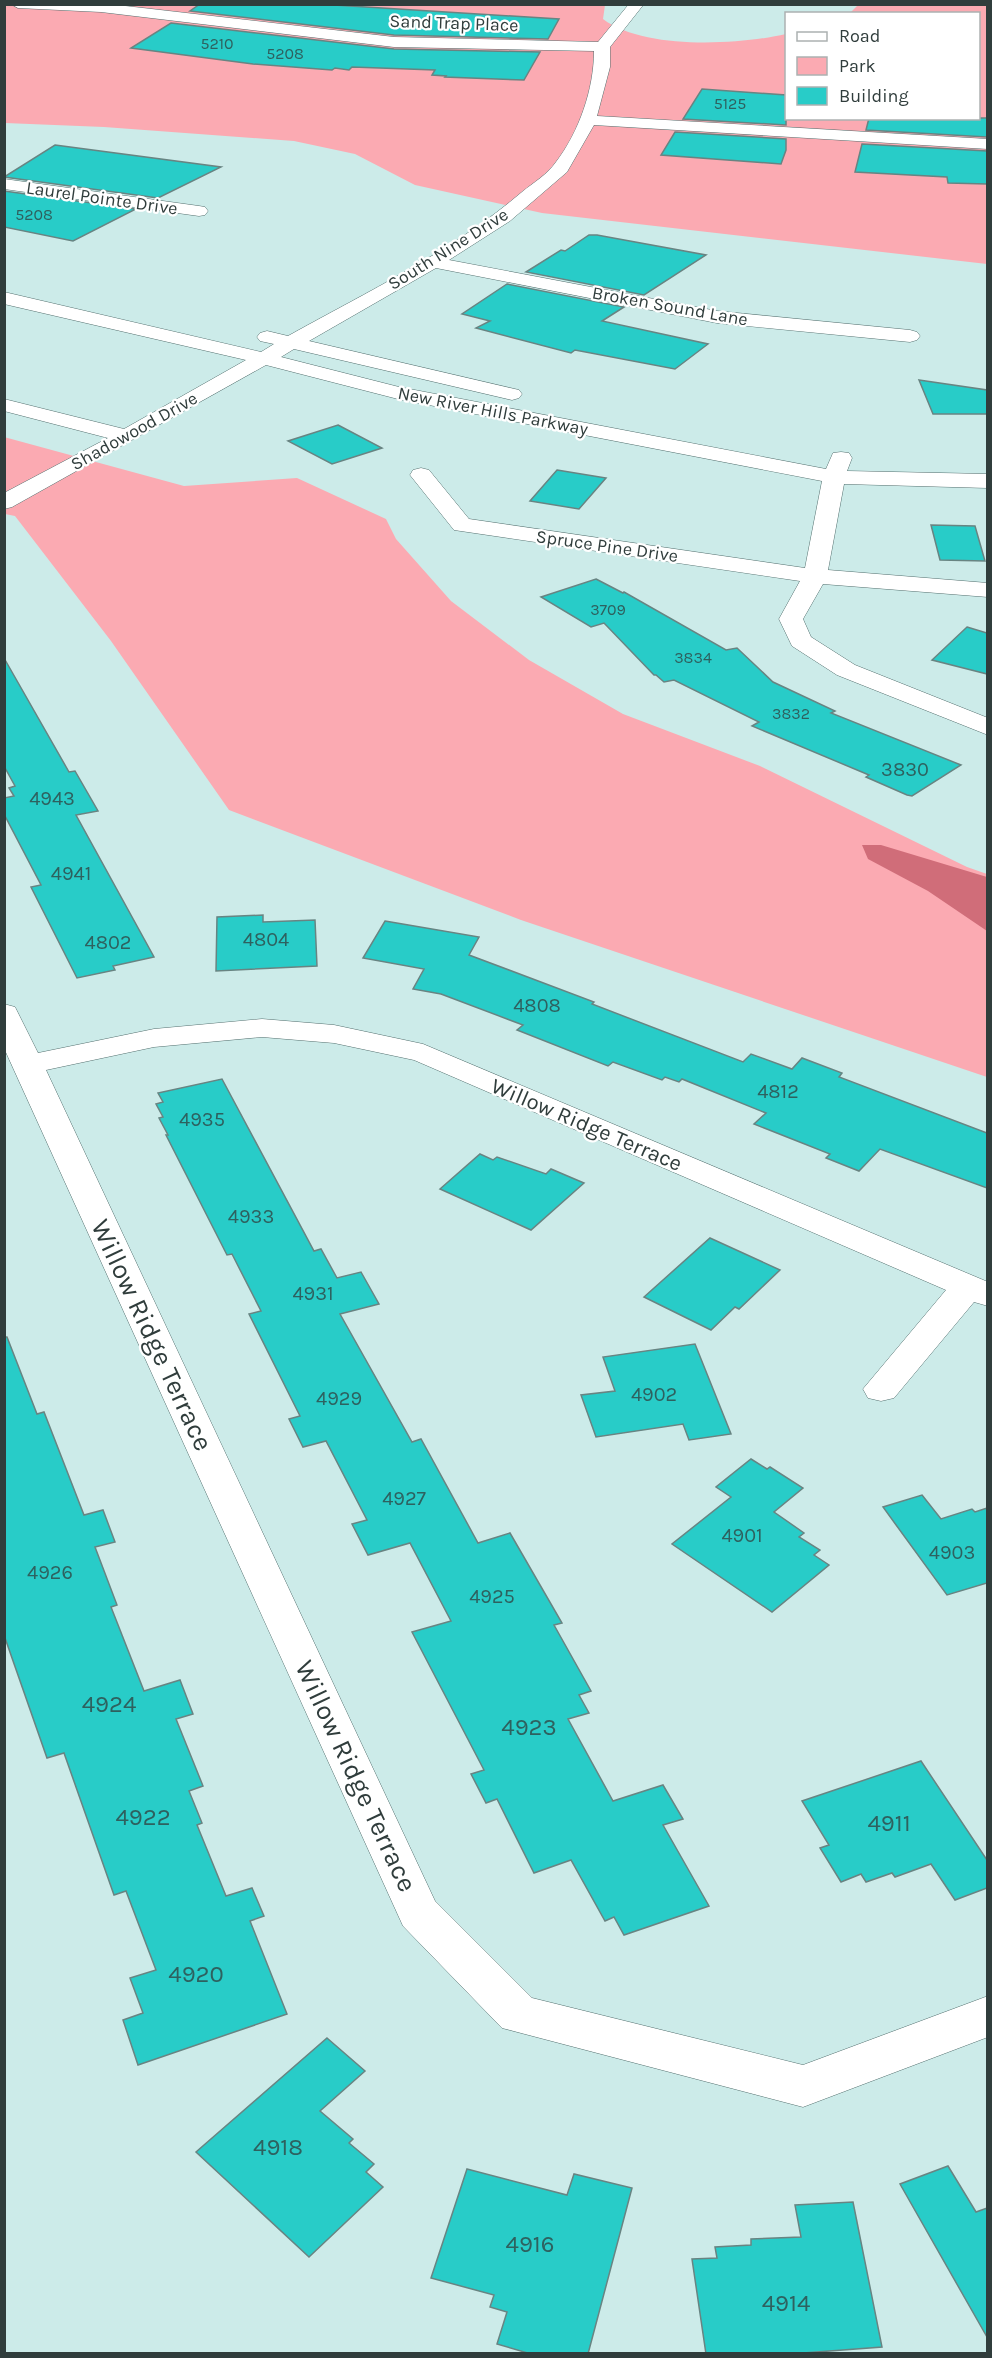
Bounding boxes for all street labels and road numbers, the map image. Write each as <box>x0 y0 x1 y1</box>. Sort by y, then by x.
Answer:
street label: Sand Trap Place <box>389 10 519 36</box>
street label: Laurel Pointe Drive <box>25 176 179 220</box>
street label: South Nine Drive <box>384 203 512 295</box>
street label: Broken Sound Lane <box>590 281 750 331</box>
street label: New River Hills Parkway <box>396 382 591 440</box>
street label: Shadowood Drive <box>67 387 201 475</box>
street label: Spruce Pine Drive <box>534 525 680 567</box>
street label: Willow Ridge Terrace <box>487 1073 686 1177</box>
street label: Willow Ridge Terrace <box>84 1214 220 1456</box>
street label: Willow Ridge Terrace <box>288 1655 424 1897</box>

